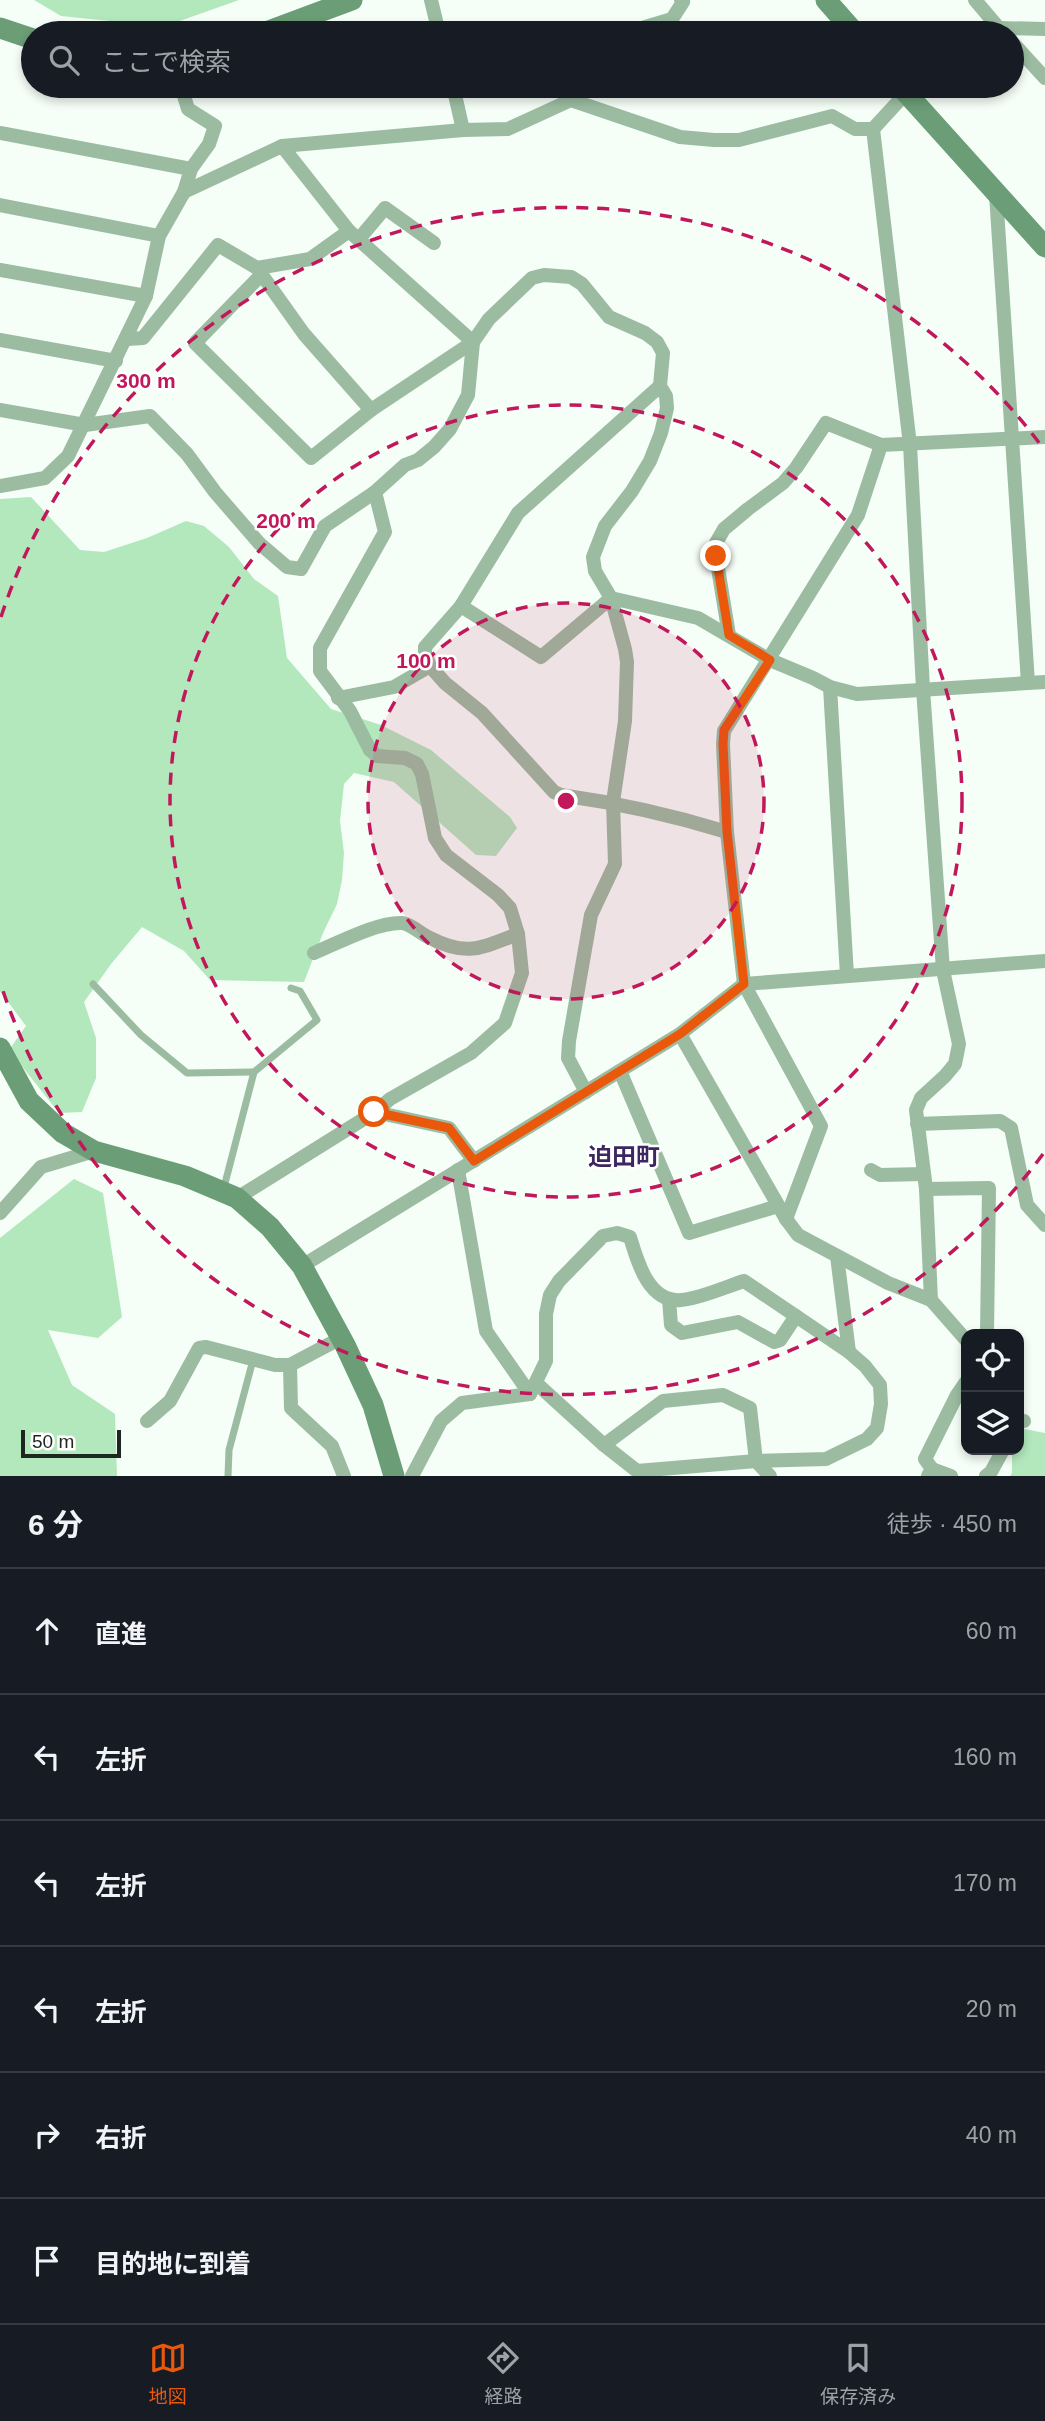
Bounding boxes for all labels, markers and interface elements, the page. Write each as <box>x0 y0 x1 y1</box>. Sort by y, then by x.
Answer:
search box <box>21 21 1024 98</box>
icon: search <box>45 41 83 79</box>
text: ここで検索 <box>101 47 231 77</box>
text: 300 m <box>116 369 176 392</box>
text: 200 m <box>256 509 316 532</box>
route end <box>700 540 731 571</box>
text: 100 m <box>396 649 456 672</box>
centre of rings <box>554 789 578 813</box>
route start <box>358 1096 389 1127</box>
district label: 迫田町 <box>588 1143 660 1170</box>
map controls <box>961 1329 1024 1455</box>
button: locate <box>961 1329 1024 1392</box>
button: layers <box>961 1392 1024 1455</box>
scale bar <box>21 1427 121 1459</box>
text: 50 m <box>32 1431 74 1452</box>
text: 6 分 <box>28 1508 83 1541</box>
text: 徒歩 · 450 m <box>887 1511 1017 1537</box>
icon: ahead <box>28 1612 66 1650</box>
text: 60 m <box>966 1618 1017 1644</box>
text: 直進 <box>95 1619 147 1649</box>
icon: left <box>28 1738 66 1776</box>
text: 160 m <box>953 1744 1017 1770</box>
text: 左折 <box>95 1745 147 1775</box>
icon: left <box>28 1864 66 1902</box>
text: 170 m <box>953 1870 1017 1896</box>
text: 左折 <box>95 1871 147 1901</box>
icon: left <box>28 1990 66 2028</box>
text: 20 m <box>966 1996 1017 2022</box>
text: 左折 <box>95 1997 147 2027</box>
icon: right <box>28 2116 66 2154</box>
text: 40 m <box>966 2122 1017 2148</box>
text: 右折 <box>95 2123 147 2153</box>
icon: arrive <box>28 2242 66 2280</box>
text: 目的地に到着 <box>95 2249 251 2279</box>
tab: 地図 <box>149 2339 187 2408</box>
tab: 経路 <box>484 2339 522 2408</box>
tab: 保存済み <box>820 2339 896 2408</box>

